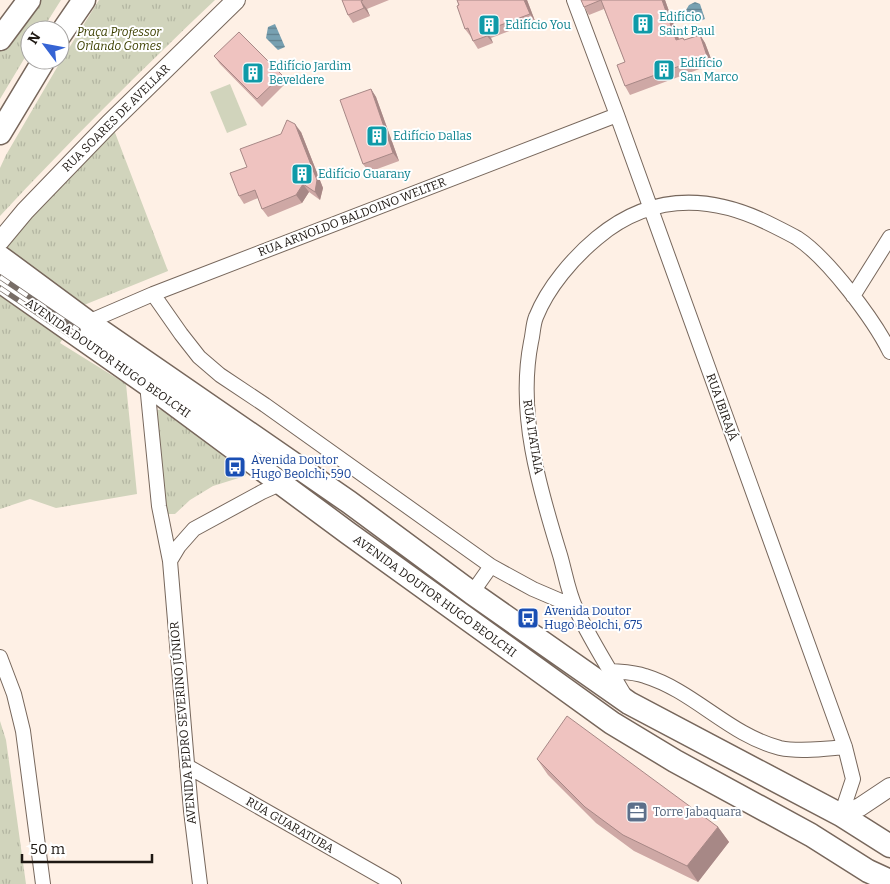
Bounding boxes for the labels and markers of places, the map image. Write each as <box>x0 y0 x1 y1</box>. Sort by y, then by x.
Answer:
place label: Edifício Saint Paul <box>659 10 715 38</box>
building icon: Edifício Saint Paul <box>631 12 655 36</box>
building icon: Edifício You <box>477 13 501 37</box>
place label: Edifício You <box>505 18 571 32</box>
place label: Edifício San Marco <box>680 56 738 84</box>
building icon: Edifício San Marco <box>652 58 676 82</box>
place label: Edifício Jardim Beveldere <box>269 59 352 87</box>
building icon: Edifício Jardim Beveldere <box>241 61 265 85</box>
building icon: Edifício Dallas <box>365 124 389 148</box>
place label: Edifício Dallas <box>393 129 472 143</box>
building icon: Edifício Guarany <box>290 162 314 186</box>
place label: Edifício Guarany <box>318 167 411 181</box>
place label: Avenida Doutor Hugo Beolchi, 590 <box>251 453 351 481</box>
bus stop icon: Avenida Doutor Hugo Beolchi, 590 <box>223 455 247 479</box>
place label: Avenida Doutor Hugo Beolchi, 675 <box>544 604 643 632</box>
bus stop icon: Avenida Doutor Hugo Beolchi, 675 <box>516 606 540 630</box>
office icon: Torre Jabaquara <box>625 800 649 824</box>
place label: Torre Jabaquara <box>653 805 742 819</box>

